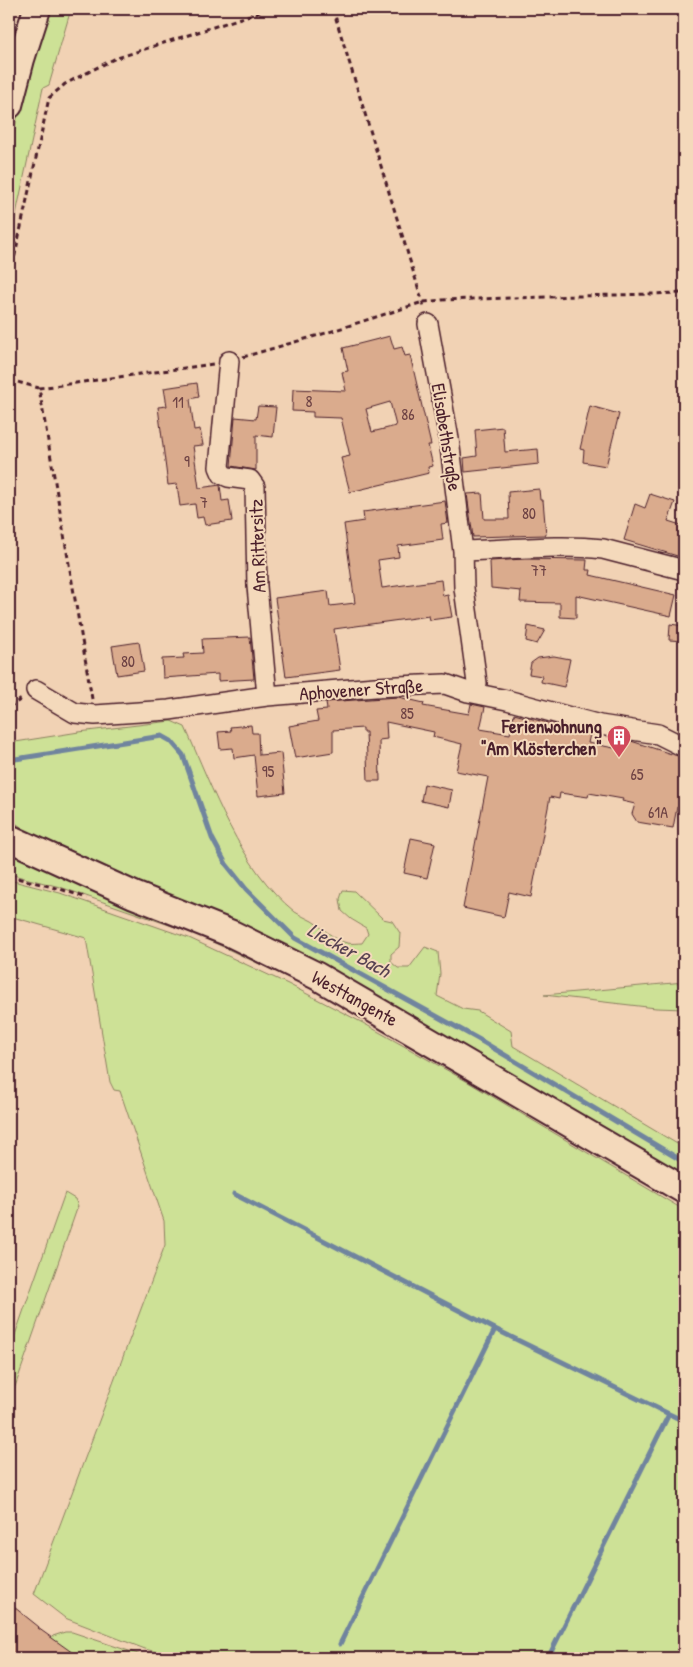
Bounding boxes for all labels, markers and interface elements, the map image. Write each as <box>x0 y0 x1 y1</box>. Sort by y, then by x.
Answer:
street label: Elisabethstraße <box>426 381 468 493</box>
house number: 8 <box>306 390 313 412</box>
house number: 11 <box>172 391 184 413</box>
house number: 86 <box>401 403 415 425</box>
house number: 9 <box>184 450 190 472</box>
house number: 7 <box>200 491 208 513</box>
street label: Am Rittersitz <box>242 499 272 593</box>
house number: 80 <box>522 502 536 524</box>
house number: 77 <box>531 559 547 581</box>
house number: 80 <box>121 650 135 672</box>
street label: Aphovener Straße <box>298 672 424 706</box>
house number: 85 <box>400 702 414 724</box>
place label: Ferienwohnung "Am Klösterchen" <box>481 713 603 761</box>
building icon: Ferienwohnung "Am Klösterchen" <box>606 724 632 758</box>
house number: 95 <box>262 760 275 782</box>
house number: 65 <box>630 763 644 785</box>
house number: 61A <box>648 801 668 823</box>
water label: Liecker Bach <box>303 916 397 984</box>
street label: Westtangente <box>307 964 403 1032</box>

